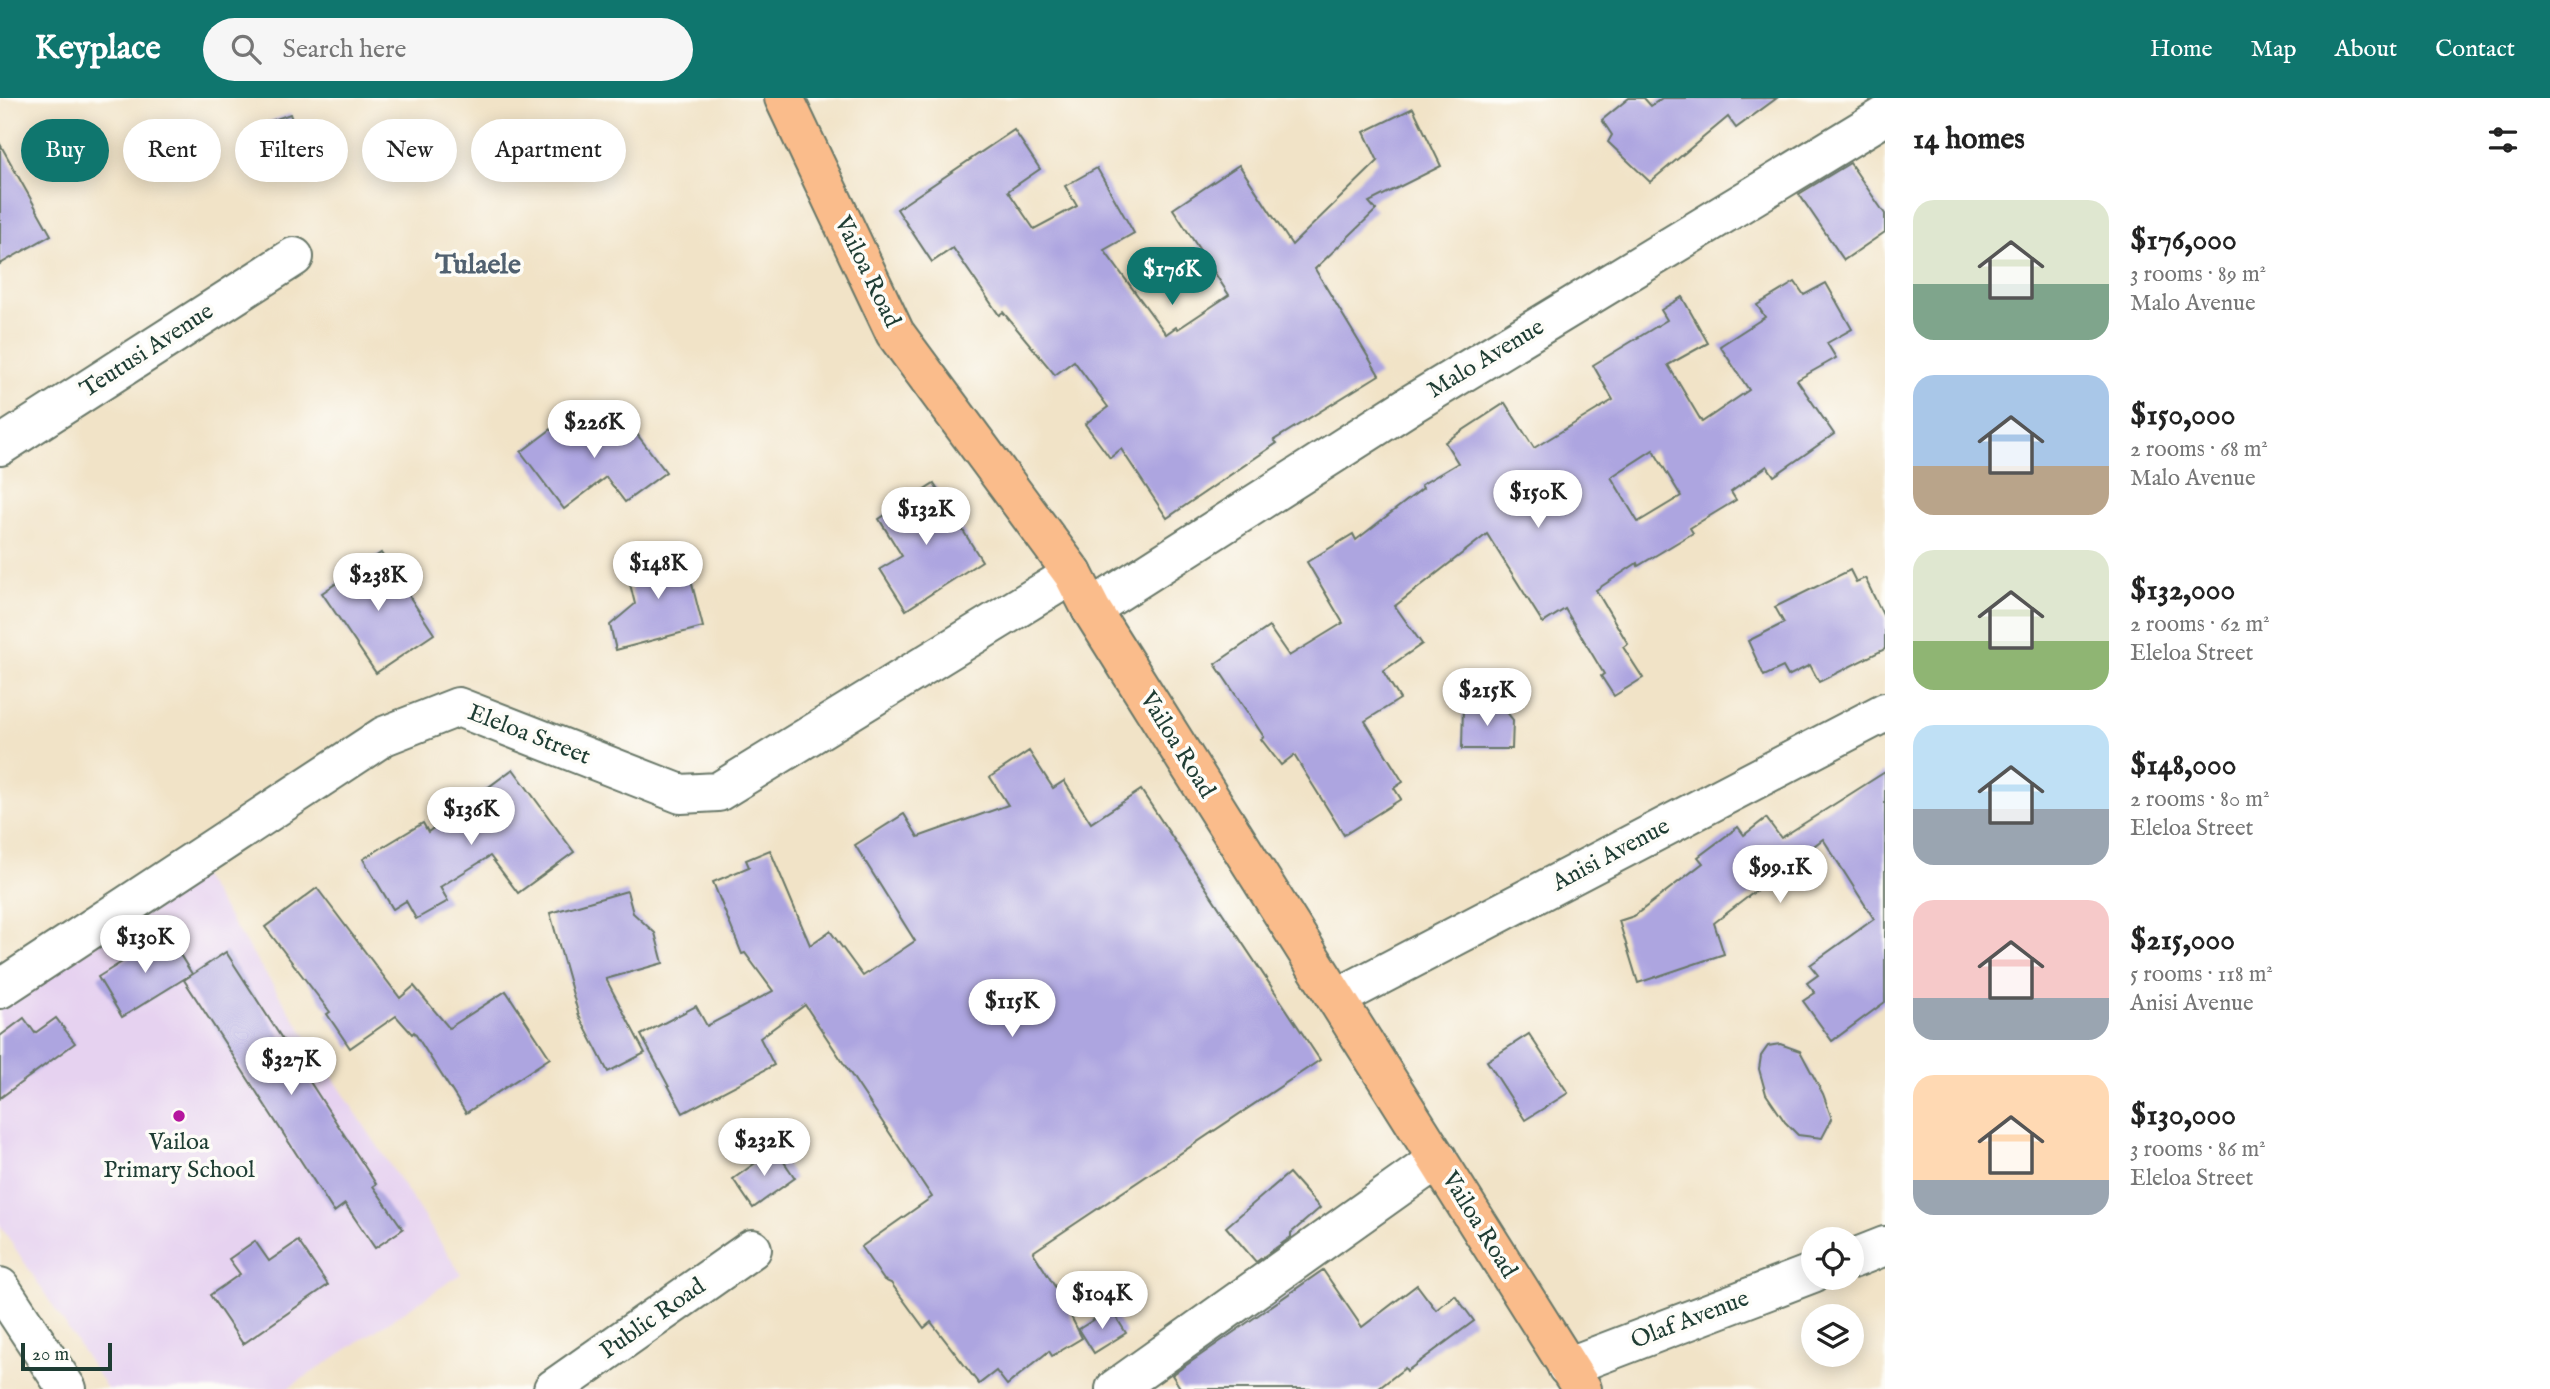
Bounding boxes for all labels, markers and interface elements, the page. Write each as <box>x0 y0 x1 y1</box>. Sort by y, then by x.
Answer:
search box <box>203 18 693 81</box>
text: Keyplace <box>35 28 161 70</box>
icon: search <box>227 30 265 68</box>
text: Search here <box>283 33 407 66</box>
text: Home <box>2150 34 2213 65</box>
text: Map <box>2251 34 2297 65</box>
text: About <box>2335 34 2397 65</box>
text: Contact <box>2435 34 2515 65</box>
chip: Buy <box>21 119 109 182</box>
chip: Rent <box>123 119 221 182</box>
chip: Filters <box>235 119 348 182</box>
chip: New <box>362 119 457 182</box>
chip: Apartment <box>471 119 626 182</box>
text: 14 homes <box>1913 121 2025 159</box>
icon: filters <box>2484 121 2522 159</box>
street label: Vailoa Road <box>826 210 907 333</box>
text: $176,000 <box>2130 222 2237 260</box>
icon: home <box>1969 228 2053 312</box>
district label: Tulaele <box>434 248 521 283</box>
pin: $176K <box>1123 248 1221 307</box>
text: $176K <box>1143 255 1201 284</box>
text: 3 rooms · 89 m² <box>2130 260 2266 289</box>
text: Malo Avenue <box>2130 289 2255 318</box>
street label: Teutusi Avenue <box>74 296 220 406</box>
street label: Malo Avenue <box>1422 312 1550 406</box>
text: $150,000 <box>2130 397 2235 435</box>
pin: $226K <box>545 400 643 460</box>
icon: home <box>1969 403 2053 487</box>
text: $226K <box>564 408 624 437</box>
text: 2 rooms · 68 m² <box>2130 435 2268 464</box>
text: Malo Avenue <box>2130 464 2255 493</box>
pin: $150K <box>1489 470 1587 530</box>
text: $150K <box>1509 478 1567 507</box>
pin: $132K <box>877 488 975 547</box>
text: $132K <box>897 495 955 524</box>
pin: $148K <box>609 542 707 601</box>
text: $148K <box>629 549 687 578</box>
pin: $238K <box>329 554 427 613</box>
text: $238K <box>349 561 407 590</box>
text: $132,000 <box>2130 572 2235 610</box>
icon: home <box>1969 578 2053 662</box>
text: 2 rooms · 62 m² <box>2130 610 2270 639</box>
text: Eleloa Street <box>2130 639 2253 668</box>
pin: $215K <box>1438 668 1536 728</box>
text: $215K <box>1458 676 1516 705</box>
street label: Vailoa Road <box>1131 685 1222 804</box>
street label: Eleloa Street <box>463 697 595 773</box>
text: $148,000 <box>2130 747 2236 785</box>
icon: home <box>1969 753 2053 837</box>
text: 2 rooms · 80 m² <box>2130 785 2270 814</box>
pin: $136K <box>422 788 520 847</box>
text: $136K <box>443 795 499 824</box>
street label: Anisi Avenue <box>1546 811 1675 899</box>
text: Eleloa Street <box>2130 814 2253 843</box>
pin: $99.1K <box>1723 846 1837 905</box>
text: $99.1K <box>1749 853 1811 882</box>
pin: $130K <box>96 916 194 975</box>
text: $215,000 <box>2130 922 2235 960</box>
text: $130K <box>116 923 174 952</box>
icon: home <box>1969 928 2053 1012</box>
text: 5 rooms · 118 m² <box>2130 960 2273 989</box>
pin: $115K <box>963 979 1061 1039</box>
text: $115K <box>985 987 1039 1016</box>
text: Anisi Avenue <box>2130 989 2254 1018</box>
pin: $327K <box>242 1038 340 1097</box>
text: $327K <box>261 1045 321 1074</box>
text: $130,000 <box>2130 1097 2236 1135</box>
icon: home <box>1969 1103 2053 1187</box>
marker: Vailoa Primary School <box>171 1108 187 1124</box>
pin: $232K <box>715 1118 813 1178</box>
text: $232K <box>734 1126 794 1155</box>
place label: Vailoa Primary School <box>103 1127 255 1186</box>
text: 3 rooms · 86 m² <box>2130 1135 2266 1164</box>
text: Eleloa Street <box>2130 1164 2253 1193</box>
street label: Vailoa Road <box>1433 1165 1524 1284</box>
map controls <box>1801 1227 1864 1367</box>
button: locate <box>1801 1227 1864 1290</box>
street label: Public Road <box>594 1271 712 1367</box>
pin: $104K <box>1053 1272 1151 1331</box>
text: $104K <box>1072 1279 1132 1308</box>
street label: Olaf Avenue <box>1627 1283 1753 1357</box>
button: layers <box>1801 1304 1864 1367</box>
scale bar <box>21 1340 112 1372</box>
text: 20 m <box>32 1343 69 1367</box>

